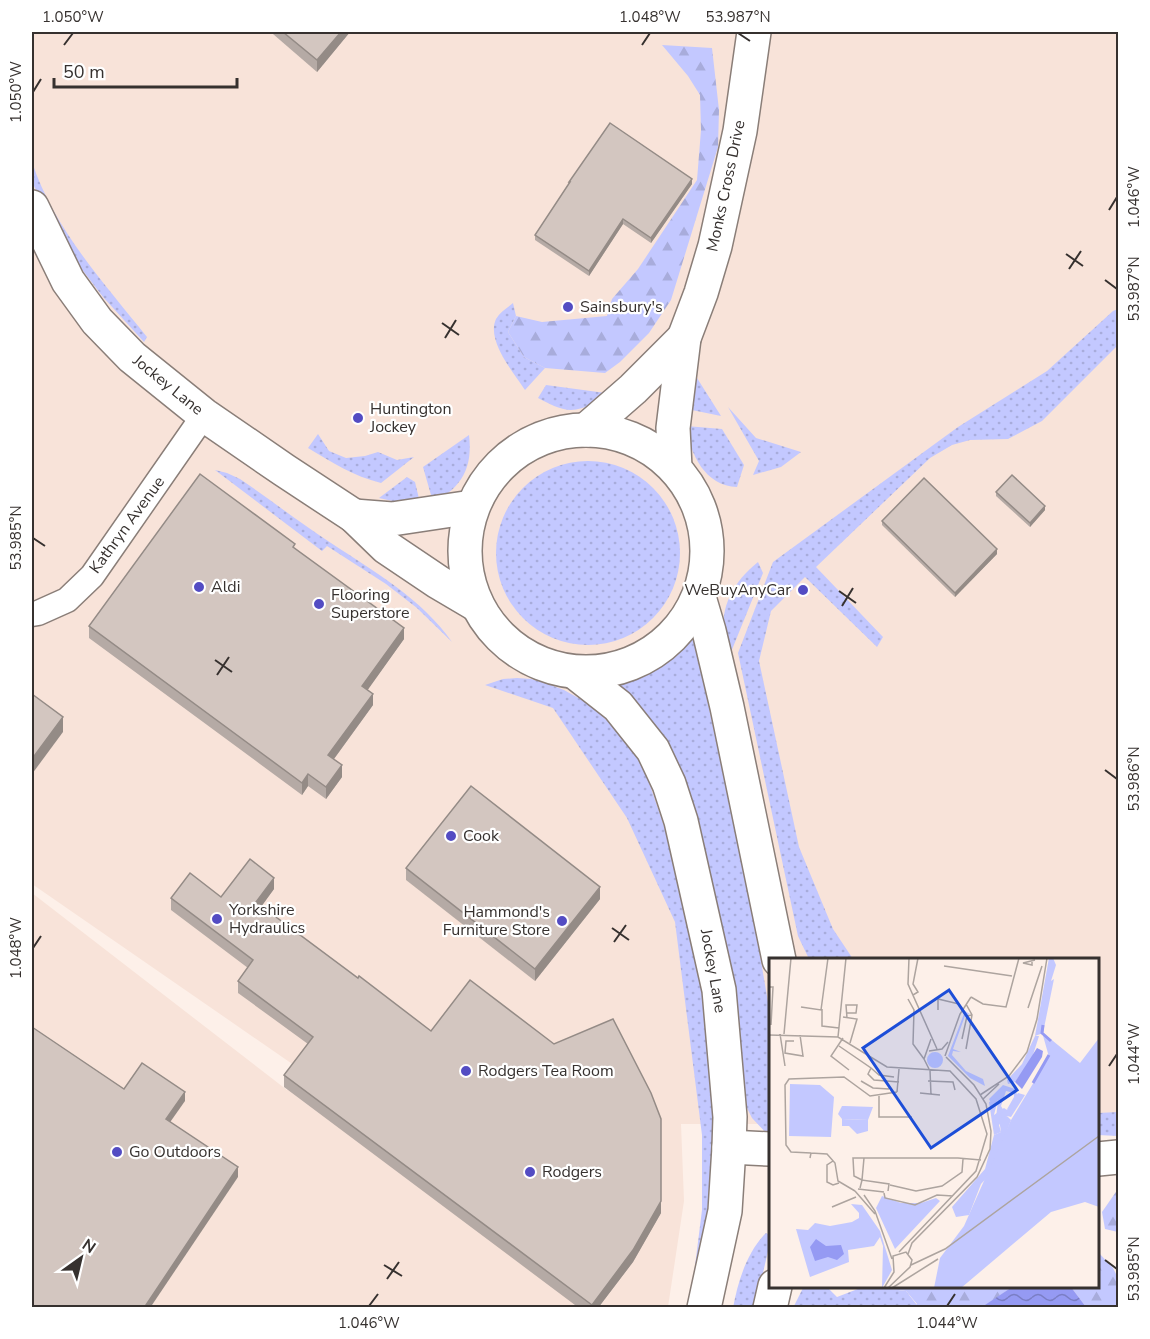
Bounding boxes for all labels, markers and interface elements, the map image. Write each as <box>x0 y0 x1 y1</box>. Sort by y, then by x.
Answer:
text: 1.050°W <box>42 7 104 27</box>
text: 1.048°W <box>619 7 681 27</box>
text: 53.987°N <box>705 7 771 27</box>
scale bar <box>54 51 237 89</box>
text: 50 m <box>63 60 105 84</box>
text: 1.050°W <box>6 61 26 123</box>
street label: Monks Cross Drive <box>701 118 751 254</box>
text: 1.046°W <box>1124 166 1144 228</box>
text: 53.987°N <box>1124 256 1144 322</box>
place label: Sainsbury's <box>580 296 663 318</box>
marker: Sainsbury's <box>561 300 575 314</box>
street label: Jockey Lane <box>127 349 208 420</box>
place label: Huntington Jockey <box>369 398 452 438</box>
marker: Huntington Jockey <box>351 411 365 425</box>
street label: Kathryn Avenue <box>84 472 170 578</box>
text: 53.985°N <box>6 505 26 571</box>
place label: Aldi <box>211 576 240 598</box>
place label: WeBuyAnyCar <box>684 579 791 601</box>
marker: Aldi <box>192 580 206 594</box>
marker: WeBuyAnyCar <box>796 583 810 597</box>
place label: Flooring Superstore <box>331 584 409 624</box>
marker: Flooring Superstore <box>312 597 326 611</box>
text: 53.986°N <box>1124 746 1144 812</box>
place label: Cook <box>463 825 500 847</box>
marker: Cook <box>444 829 458 843</box>
place label: Yorkshire Hydraulics <box>228 899 305 939</box>
place label: Hammond's Furniture Store <box>443 901 550 941</box>
marker: Yorkshire Hydraulics <box>210 912 224 926</box>
marker: Hammond's Furniture Store <box>555 914 569 928</box>
text: 1.048°W <box>6 917 26 979</box>
street label: Jockey Lane <box>695 926 731 1015</box>
inset map <box>769 958 1099 1288</box>
text: 1.044°W <box>1124 1023 1144 1085</box>
place label: Rodgers Tea Room <box>478 1060 614 1082</box>
marker: Rodgers Tea Room <box>459 1064 473 1078</box>
place label: Go Outdoors <box>129 1141 221 1163</box>
marker: Go Outdoors <box>110 1145 124 1159</box>
place label: Rodgers <box>542 1161 602 1183</box>
marker: Rodgers <box>523 1165 537 1179</box>
north arrow <box>51 1228 111 1288</box>
text: N <box>78 1234 100 1259</box>
text: 53.985°N <box>1124 1236 1144 1302</box>
text: 1.046°W <box>338 1313 400 1333</box>
text: 1.044°W <box>916 1313 978 1333</box>

